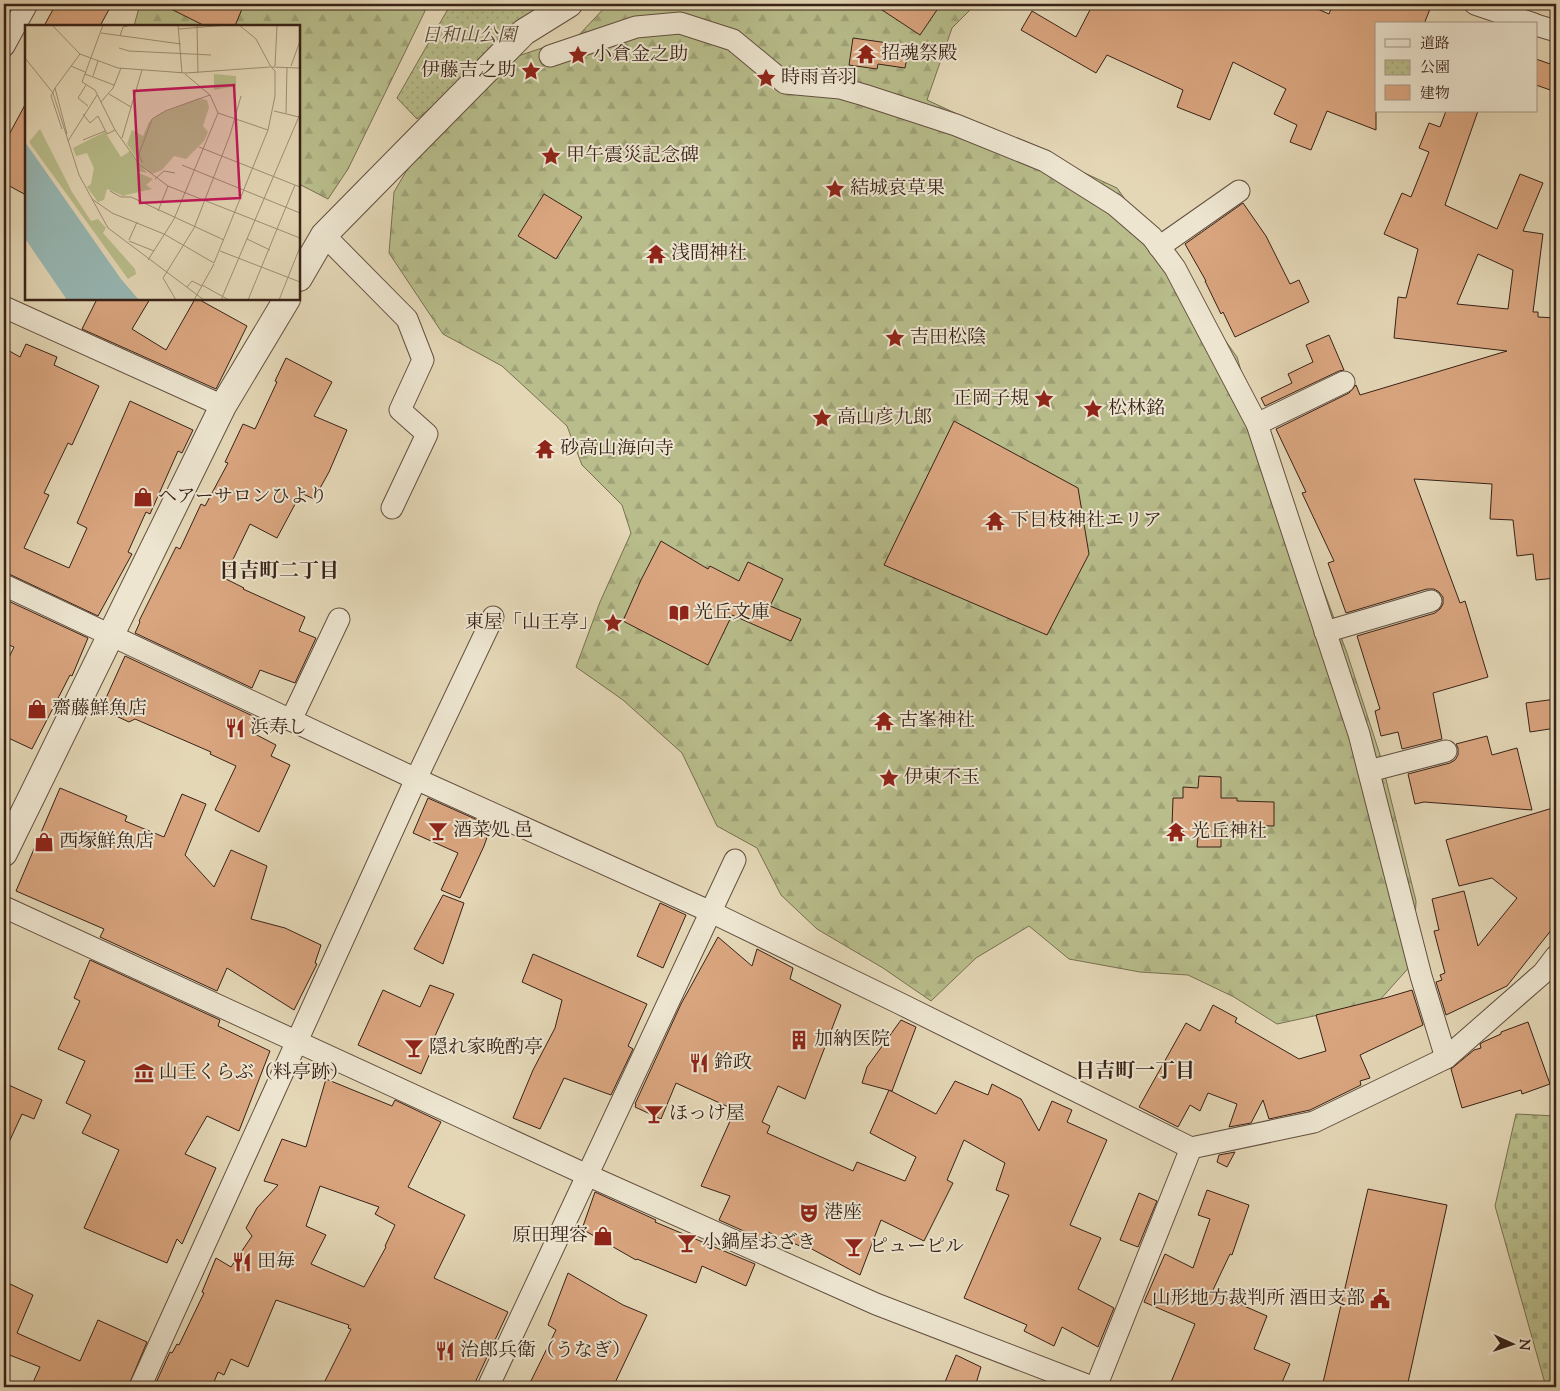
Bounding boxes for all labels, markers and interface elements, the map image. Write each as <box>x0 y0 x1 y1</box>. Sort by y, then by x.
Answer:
legend <box>1375 22 1538 112</box>
park label: 日和山公園 <box>421 23 519 50</box>
inset map <box>25 25 300 300</box>
text: 道路 <box>1420 34 1450 55</box>
place label: 招魂祭殿 <box>881 41 957 68</box>
place label: 小倉金之助 <box>593 42 688 69</box>
temple icon: 招魂祭殿 <box>855 43 877 65</box>
place icon: 小倉金之助 <box>567 44 589 66</box>
place label: 伊藤吉之助 <box>421 58 516 85</box>
text: 公園 <box>1420 58 1450 79</box>
place icon: 伊藤吉之助 <box>520 60 542 82</box>
place label: 時雨音羽 <box>781 65 857 92</box>
place icon: 時雨音羽 <box>755 67 777 89</box>
text: 建物 <box>1420 84 1450 105</box>
place label: 甲午震災記念碑 <box>566 143 699 170</box>
place icon: 甲午震災記念碑 <box>540 145 562 167</box>
place label: 結城哀草果 <box>850 176 945 203</box>
place icon: 結城哀草果 <box>824 178 846 200</box>
place label: 浅間神社 <box>671 241 747 268</box>
temple icon: 浅間神社 <box>645 243 667 265</box>
place label: 吉田松陰 <box>910 325 986 352</box>
place icon: 吉田松陰 <box>884 327 906 349</box>
place label: 正岡子規 <box>953 386 1029 413</box>
place icon: 正岡子規 <box>1033 388 1055 410</box>
place label: 松林銘 <box>1108 396 1165 423</box>
place icon: 松林銘 <box>1082 398 1104 420</box>
place label: 高山彦九郎 <box>837 405 932 432</box>
place icon: 高山彦九郎 <box>811 407 833 429</box>
place label: 砂高山海向寺 <box>560 436 674 463</box>
temple icon: 砂高山海向寺 <box>534 438 556 460</box>
place label: ヘアーサロンひより <box>158 484 328 511</box>
shop icon: ヘアーサロンひより <box>132 486 154 508</box>
place label: 下日枝神社エリア <box>1010 508 1162 535</box>
temple icon: 下日枝神社エリア <box>984 510 1006 532</box>
district label: 日吉町二丁目 <box>219 558 339 587</box>
place label: 光丘文庫 <box>694 600 770 627</box>
library icon: 光丘文庫 <box>668 602 690 624</box>
place label: 東屋「山王亭」 <box>465 610 598 637</box>
place icon: 東屋「山王亭」 <box>602 612 624 634</box>
place label: 齋藤鮮魚店 <box>52 696 147 723</box>
shop icon: 齋藤鮮魚店 <box>26 698 48 720</box>
place label: 古峯神社 <box>899 708 975 735</box>
temple icon: 古峯神社 <box>873 710 895 732</box>
place label: 浜寿し <box>250 715 307 742</box>
restaurant icon: 浜寿し <box>224 717 246 739</box>
place label: 伊東不玉 <box>904 765 980 792</box>
place icon: 伊東不玉 <box>878 767 900 789</box>
place label: 酒菜処 邑 <box>453 818 533 845</box>
place label: 光丘神社 <box>1191 819 1267 846</box>
bar icon: 酒菜処 邑 <box>427 820 449 842</box>
temple icon: 光丘神社 <box>1165 821 1187 843</box>
place label: 西塚鮮魚店 <box>59 829 154 856</box>
shop icon: 西塚鮮魚店 <box>33 831 55 853</box>
place label: 加納医院 <box>814 1027 890 1054</box>
building icon: 加納医院 <box>788 1029 810 1051</box>
place label: 隠れ家晩酌亭 <box>429 1035 543 1062</box>
bar icon: 隠れ家晩酌亭 <box>403 1037 425 1059</box>
place label: 鈴政 <box>714 1050 752 1077</box>
restaurant icon: 鈴政 <box>688 1052 710 1074</box>
district label: 日吉町一丁目 <box>1075 1058 1195 1087</box>
place label: 山王くらぶ（料亭跡） <box>159 1060 349 1087</box>
museum icon: 山王くらぶ（料亭跡） <box>133 1062 155 1084</box>
place label: ほっけ屋 <box>669 1101 745 1128</box>
bar icon: ほっけ屋 <box>643 1103 665 1125</box>
place label: 港座 <box>824 1200 862 1227</box>
theatre icon: 港座 <box>798 1202 820 1224</box>
place label: 原田理容 <box>512 1223 588 1250</box>
shop icon: 原田理容 <box>592 1225 614 1247</box>
place label: 小鍋屋おざき <box>702 1230 816 1257</box>
bar icon: 小鍋屋おざき <box>676 1232 698 1254</box>
place label: ピューピル <box>869 1234 964 1261</box>
bar icon: ピューピル <box>843 1236 865 1258</box>
place label: 田毎 <box>257 1249 295 1276</box>
restaurant icon: 田毎 <box>231 1251 253 1273</box>
place label: 山形地方裁判所 酒田支部 <box>1152 1286 1365 1313</box>
public building icon: 山形地方裁判所 酒田支部 <box>1369 1288 1391 1310</box>
north arrow <box>1488 1318 1538 1368</box>
place label: 治郎兵衛（うなぎ） <box>460 1338 631 1365</box>
text: N <box>1513 1338 1533 1351</box>
restaurant icon: 治郎兵衛（うなぎ） <box>434 1340 456 1362</box>

